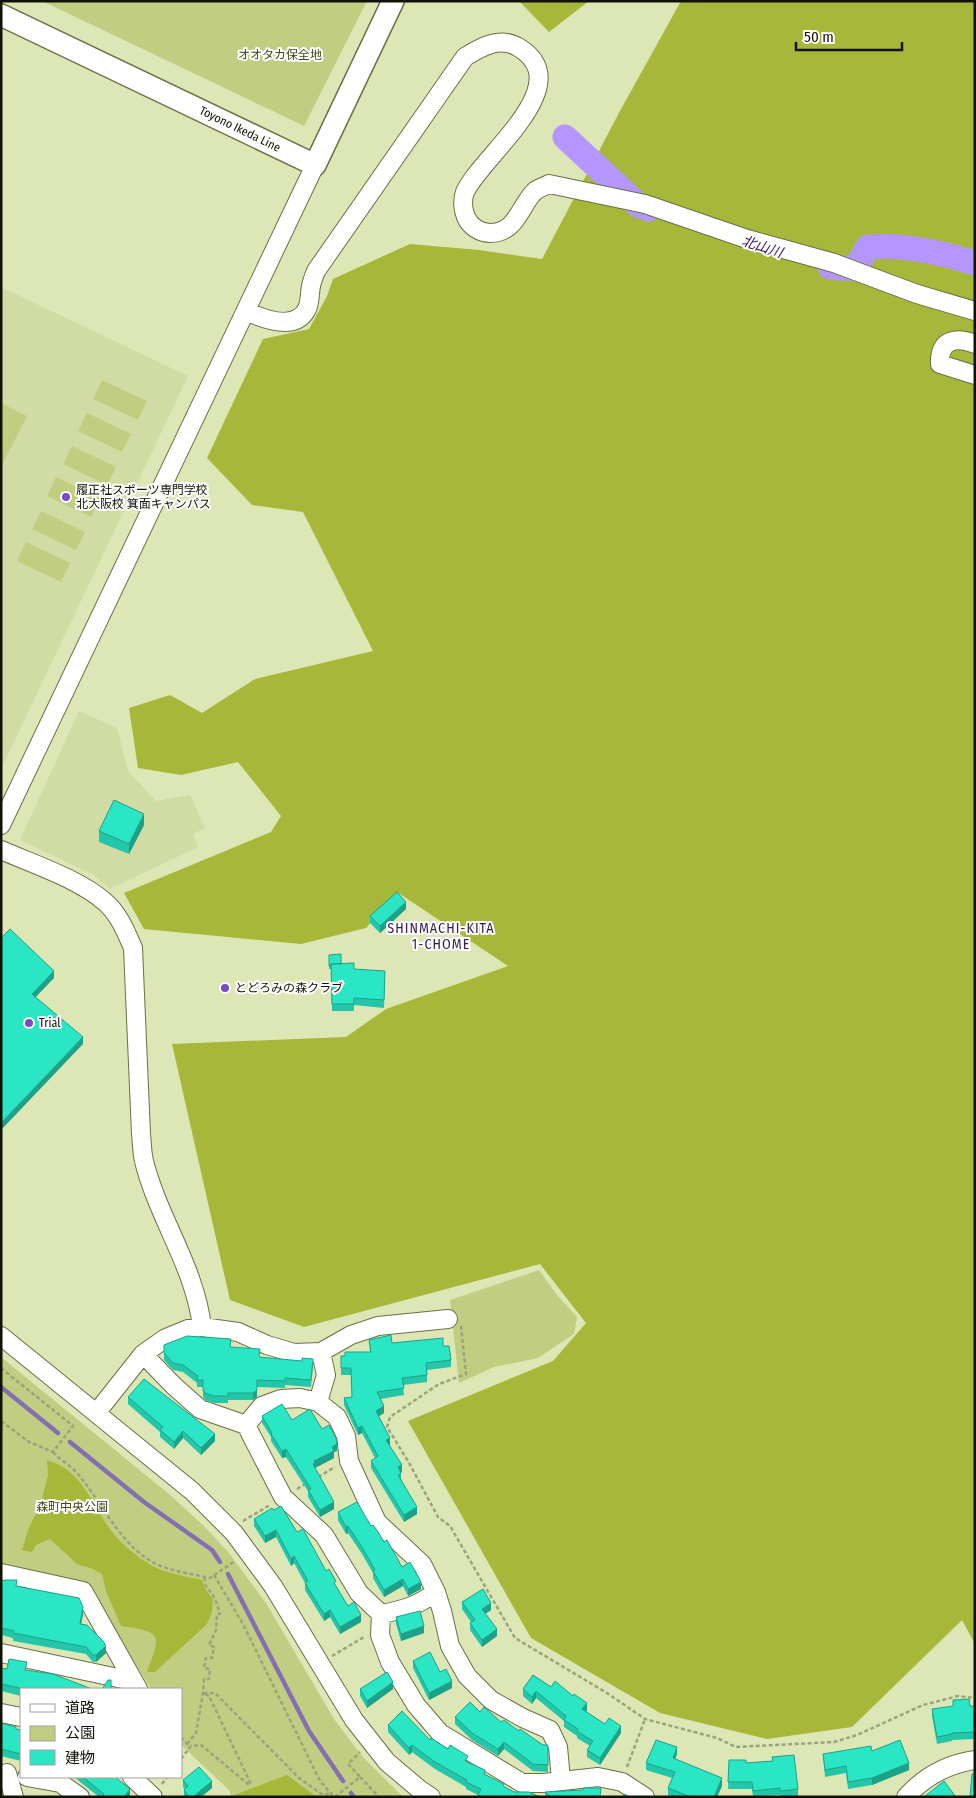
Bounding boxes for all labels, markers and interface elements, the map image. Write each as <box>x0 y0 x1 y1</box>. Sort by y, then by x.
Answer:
scale bar <box>796 20 902 52</box>
text: 50 m <box>804 28 834 46</box>
park label: オオタカ保全地 <box>238 48 322 62</box>
street label: Toyono Ikeda Line <box>197 103 283 155</box>
water label: 北山川 <box>739 232 787 262</box>
place label: 履正社スポーツ専門学校 北大阪校 箕面キャンパス <box>76 483 211 511</box>
marker: 履正社スポーツ専門学校 北大阪校 箕面キャンパス <box>60 491 72 503</box>
district label: SHINMACHI-KITA 1-CHOME <box>387 920 495 953</box>
place label: とどろみの森クラブ <box>235 981 343 995</box>
marker: とどろみの森クラブ <box>219 982 231 994</box>
place label: Trial <box>39 1016 60 1030</box>
marker: Trial <box>23 1017 35 1029</box>
park label: 森町中央公園 <box>36 1500 108 1514</box>
legend <box>20 1688 182 1778</box>
text: 道路 <box>65 1699 95 1717</box>
text: 公園 <box>65 1724 95 1742</box>
text: 建物 <box>65 1749 95 1767</box>

